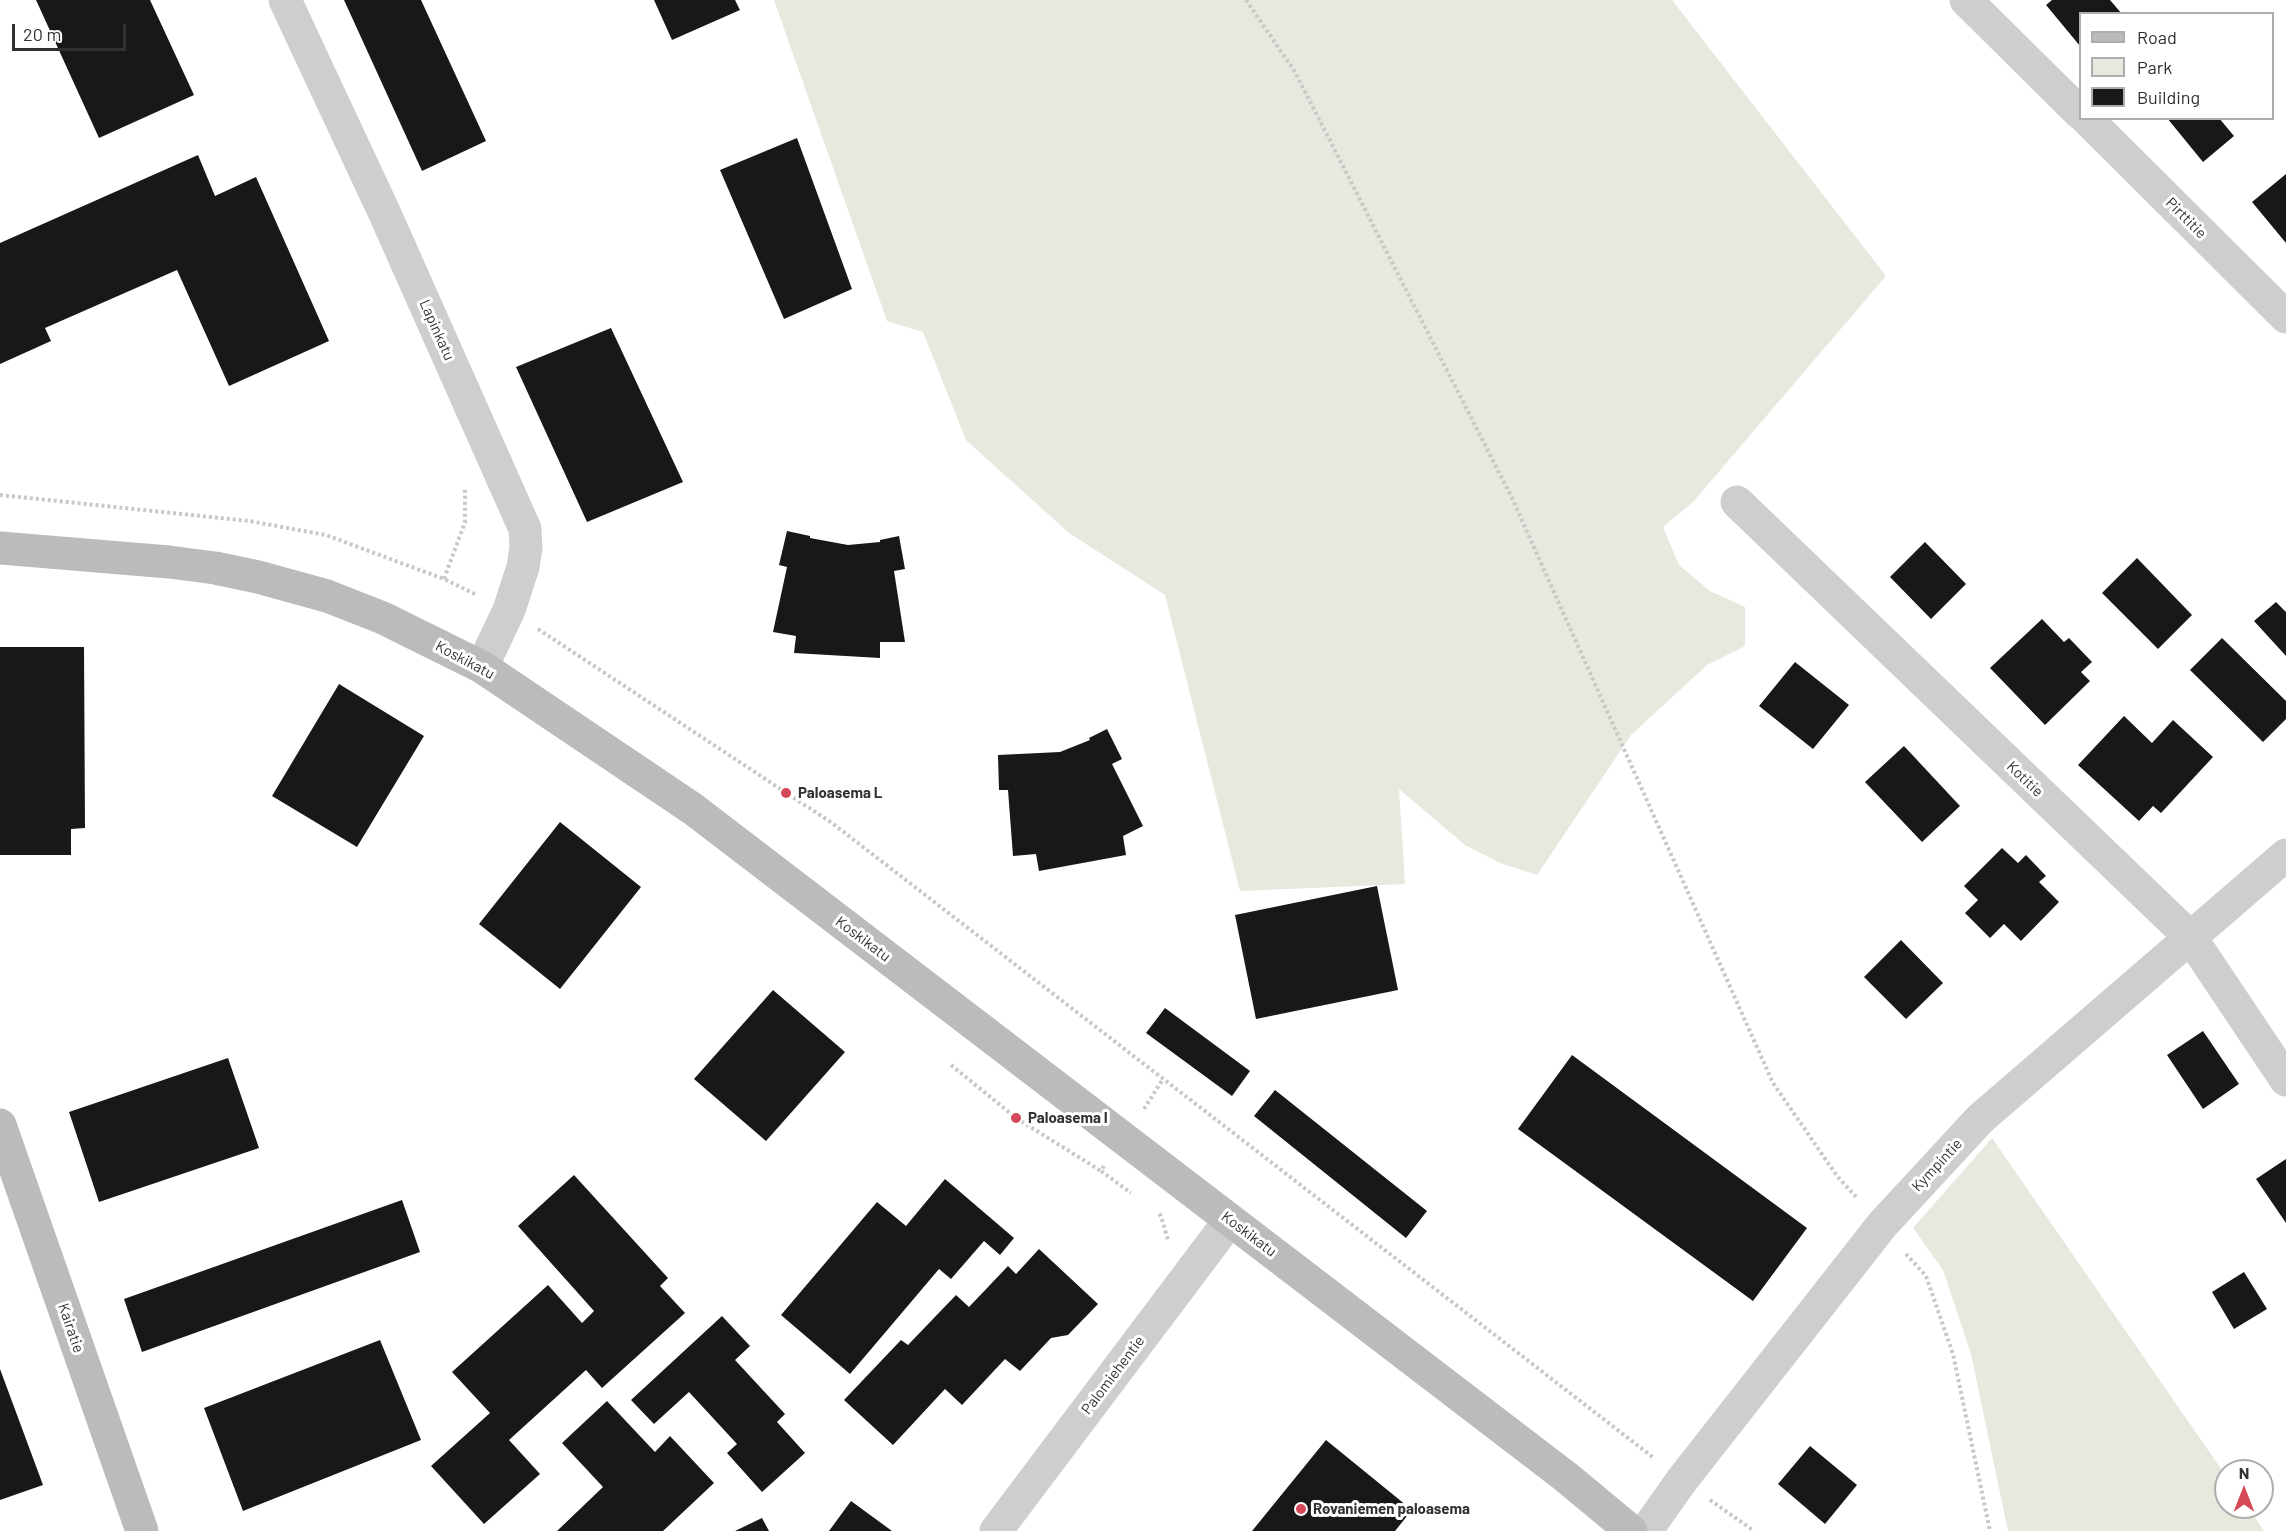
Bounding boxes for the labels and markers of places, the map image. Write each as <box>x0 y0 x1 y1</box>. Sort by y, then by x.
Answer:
place label: Paloasema L <box>798 784 882 802</box>
marker: Paloasema L <box>779 786 793 800</box>
place label: Paloasema I <box>1028 1109 1108 1127</box>
marker: Paloasema I <box>1009 1111 1023 1125</box>
place label: Rovaniemen paloasema <box>1313 1500 1470 1518</box>
marker: Rovaniemen paloasema <box>1294 1502 1308 1516</box>

